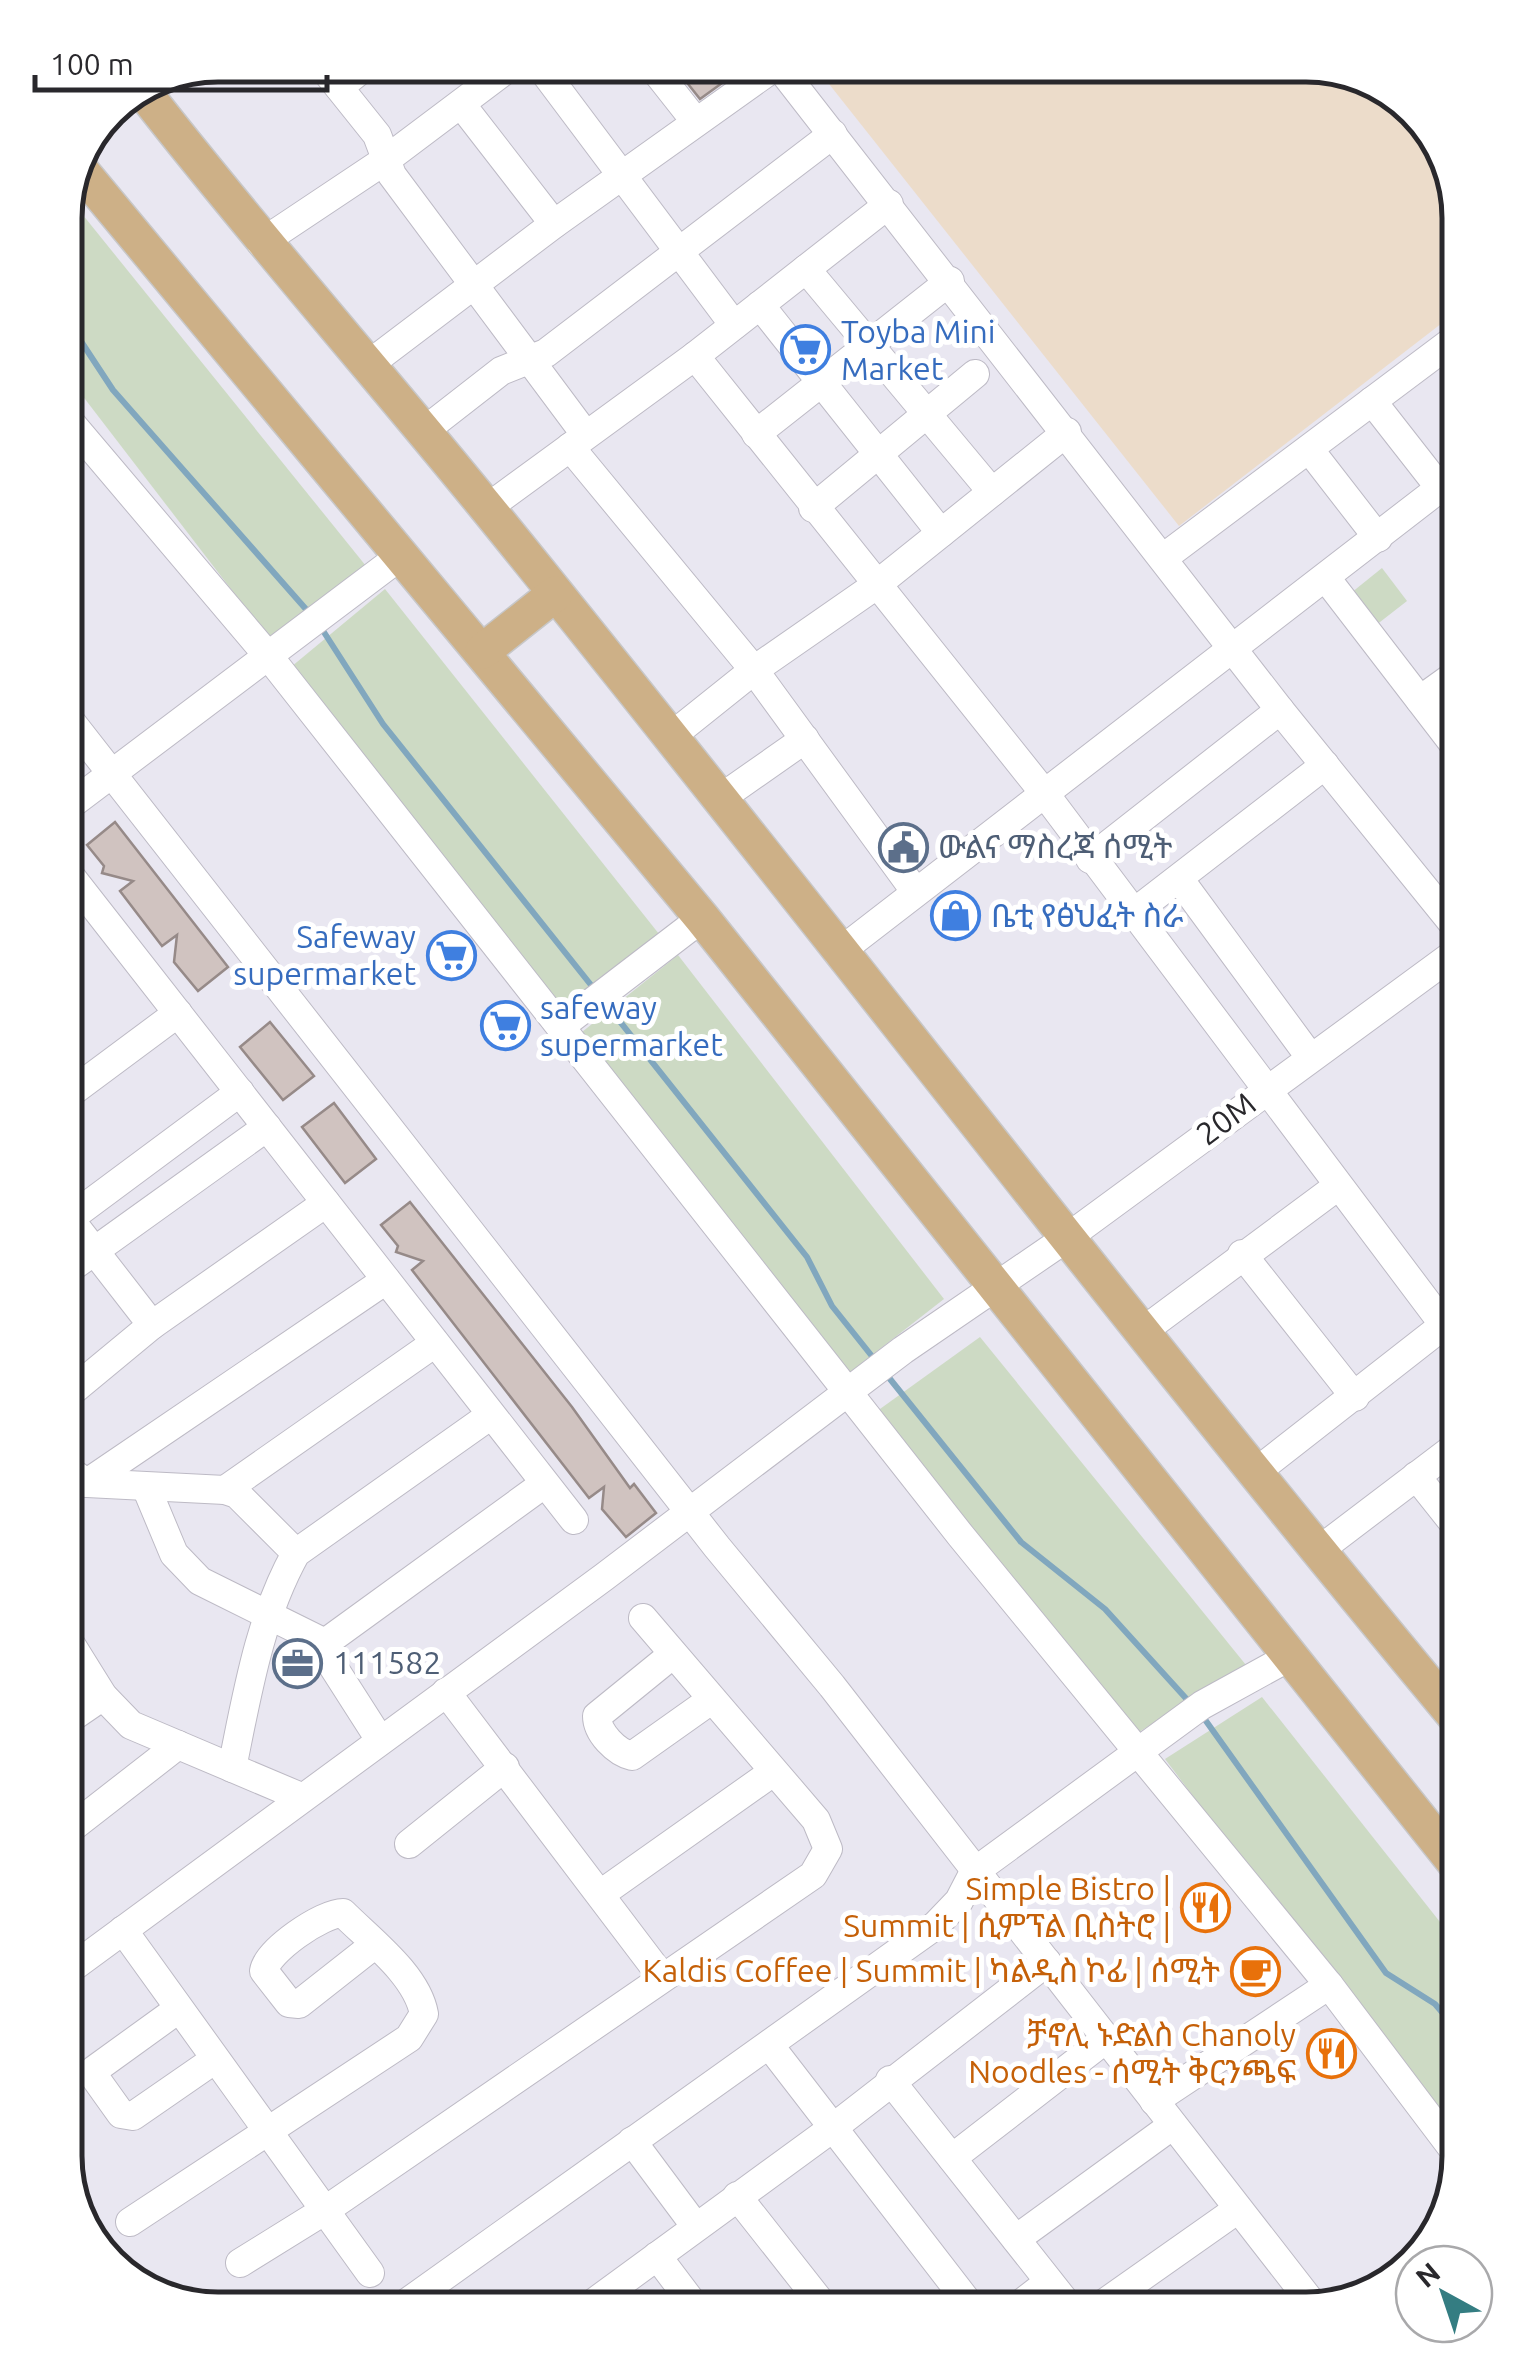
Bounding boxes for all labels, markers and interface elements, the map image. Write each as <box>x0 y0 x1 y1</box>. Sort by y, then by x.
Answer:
scale bar <box>35 30 328 92</box>
text: 100 m <box>50 47 134 81</box>
place label: Toyba Mini Market <box>841 313 995 386</box>
supermarket icon: Toyba Mini Market <box>780 324 832 376</box>
public building icon: ውልና ማስረጃ ሰሚት <box>877 821 929 873</box>
place label: ውልና ማስረጃ ሰሚት <box>938 828 1172 864</box>
shop icon: ቤቲ የፅህፈት ስራ <box>930 890 982 942</box>
place label: ቤቲ የፅህፈት ስራ <box>991 897 1184 933</box>
place label: Safeway supermarket <box>233 918 416 991</box>
supermarket icon: Safeway supermarket <box>425 929 477 981</box>
place label: safeway supermarket <box>540 989 723 1062</box>
supermarket icon: safeway supermarket <box>479 1000 531 1052</box>
street label: 20M <box>1189 1085 1262 1152</box>
office icon: 111582 <box>272 1637 324 1689</box>
place label: 111582 <box>333 1644 441 1680</box>
place label: Simple Bistro | Summit | ሲምፕል ቢስትሮ | <box>843 1870 1171 1943</box>
restaurant icon: Simple Bistro | Summit | ሲምፕል ቢስትሮ | <box>1180 1881 1232 1933</box>
cafe icon: Kaldis Coffee | Summit | ካልዲስ ኮፊ | ሰሚት <box>1229 1945 1281 1997</box>
place label: Kaldis Coffee | Summit | ካልዲስ ኮፊ | ሰሚት <box>642 1952 1220 1988</box>
place label: ቻኖሊ ኑድልስ Chanoly Noodles - ሰሚት ቅርንጫፍ <box>968 2016 1296 2089</box>
restaurant icon: ቻኖሊ ኑድልስ Chanoly Noodles - ሰሚት ቅርንጫፍ <box>1305 2027 1357 2079</box>
north arrow <box>1394 2244 1494 2344</box>
text: N <box>1410 2256 1446 2293</box>

